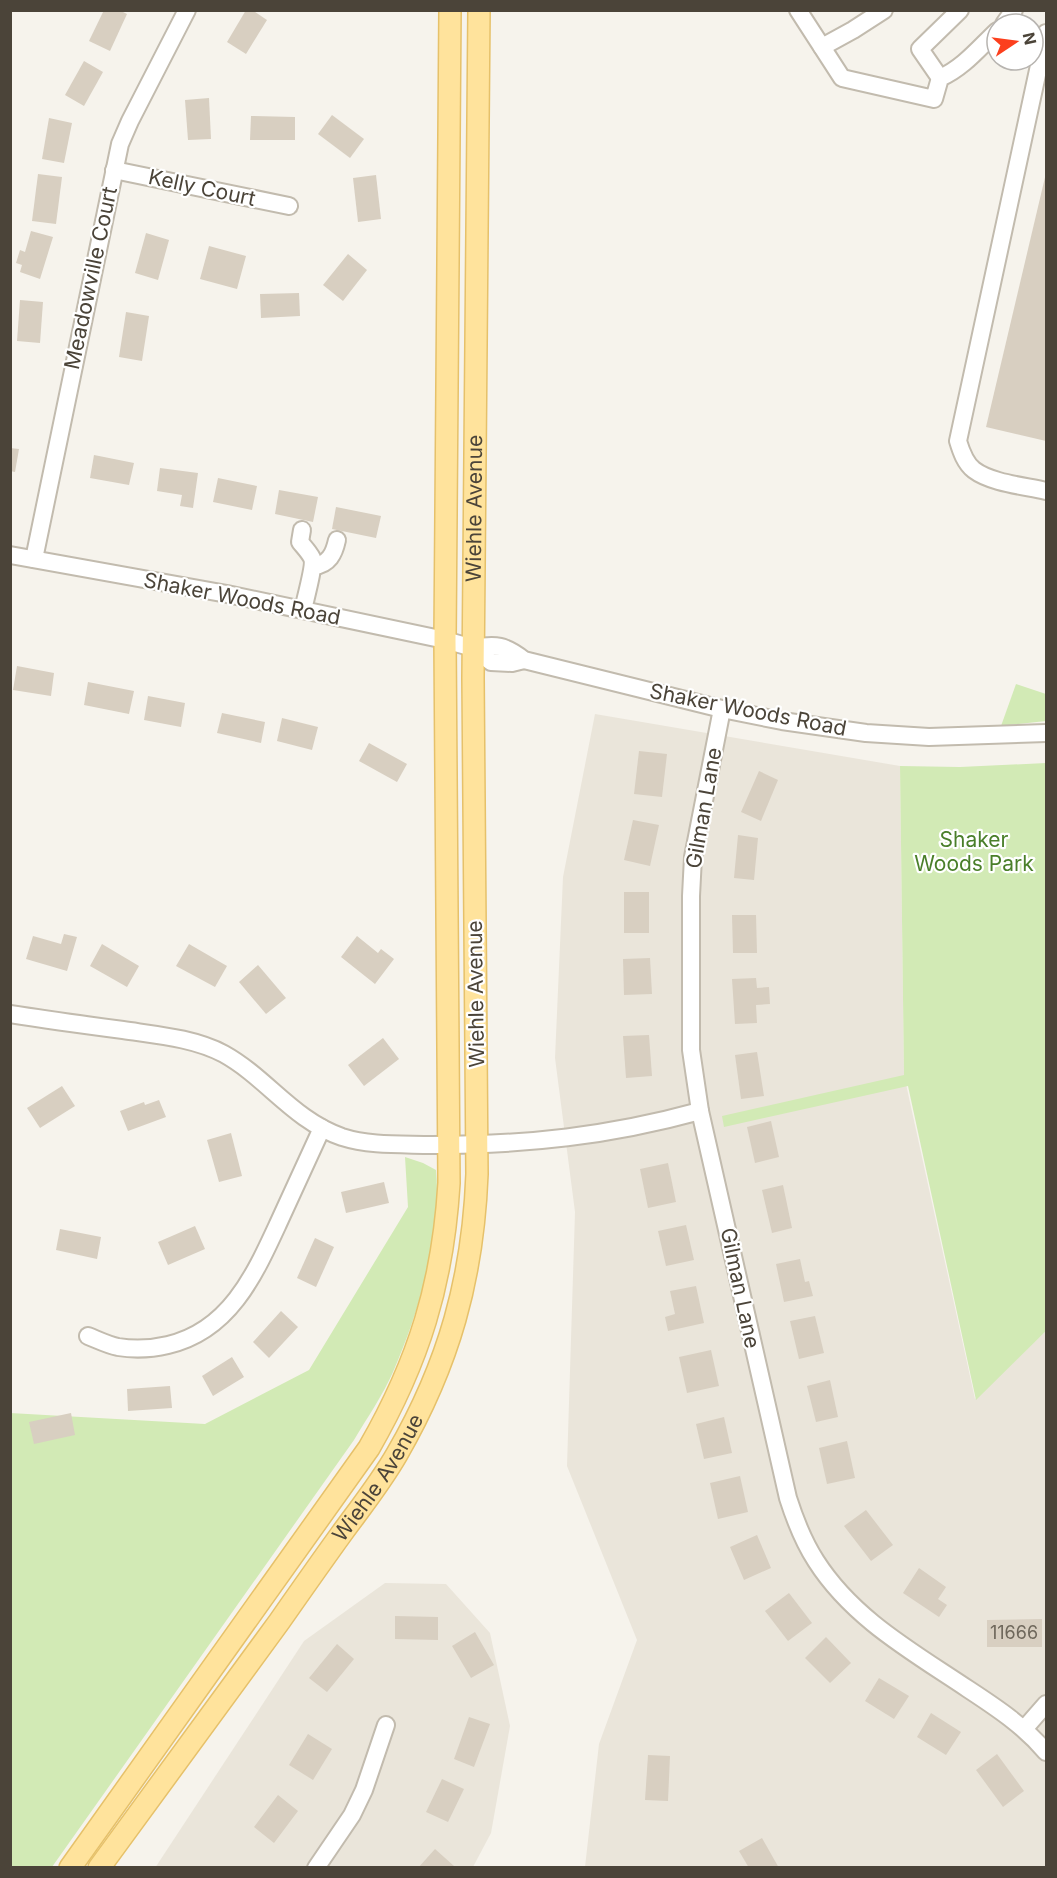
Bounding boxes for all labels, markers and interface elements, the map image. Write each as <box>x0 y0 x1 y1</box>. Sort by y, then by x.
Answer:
north arrow <box>985 12 1045 72</box>
text: N <box>1018 30 1041 47</box>
street label: Kelly Court <box>146 164 258 211</box>
street label: Meadowville Court <box>59 184 122 372</box>
street label: Wiehle Avenue <box>461 435 487 582</box>
street label: Shaker Woods Road <box>141 567 343 630</box>
street label: Shaker Woods Road <box>647 678 849 741</box>
street label: Gilman Lane <box>681 745 726 870</box>
park label: Shaker Woods Park <box>914 827 1034 876</box>
street label: Wiehle Avenue <box>462 920 489 1068</box>
street label: Gilman Lane <box>716 1225 765 1350</box>
street label: Wiehle Avenue <box>327 1410 428 1546</box>
house number: 11666 <box>990 1622 1038 1643</box>

